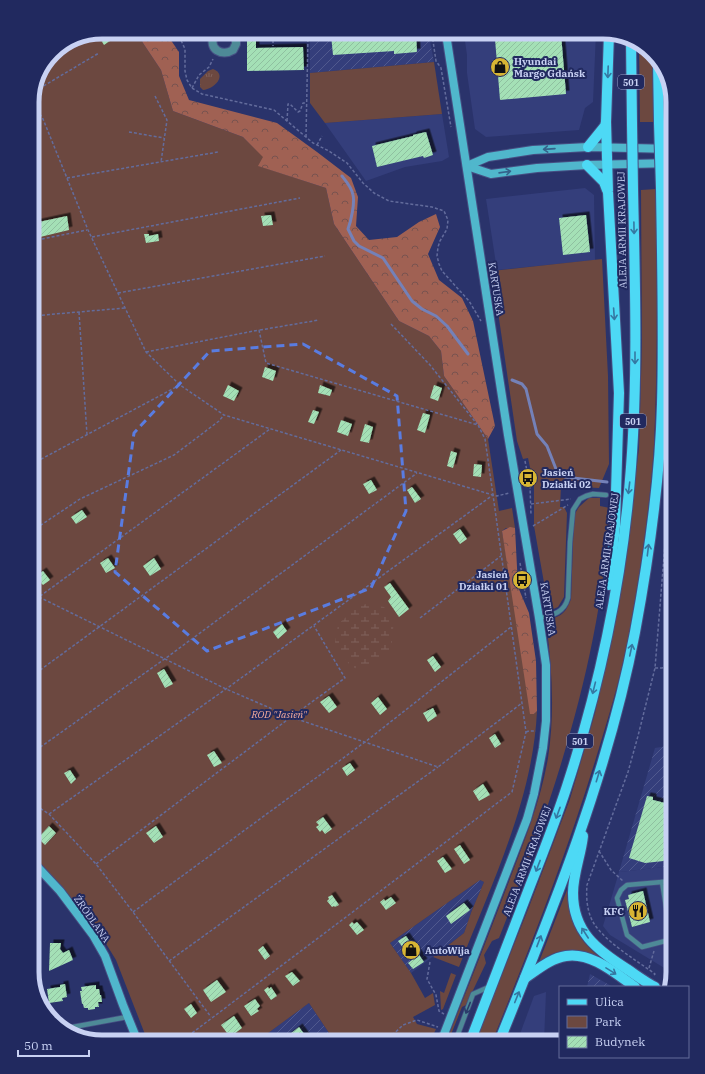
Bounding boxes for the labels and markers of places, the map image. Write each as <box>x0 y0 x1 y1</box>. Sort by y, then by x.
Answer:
place label: Hyundai Margo Gdańsk <box>514 55 586 80</box>
shop icon: Hyundai Margo Gdańsk <box>489 56 511 78</box>
place label: Jasień Działki 02 <box>542 466 591 491</box>
bus stop icon: Jasień Działki 02 <box>517 467 539 489</box>
place label: Jasień Działki 01 <box>459 568 508 593</box>
bus stop icon: Jasień Działki 01 <box>511 569 533 591</box>
restaurant icon: KFC <box>627 900 649 922</box>
place label: KFC <box>603 905 624 918</box>
shop icon: AutoWija <box>400 939 422 961</box>
place label: AutoWija <box>425 944 470 957</box>

